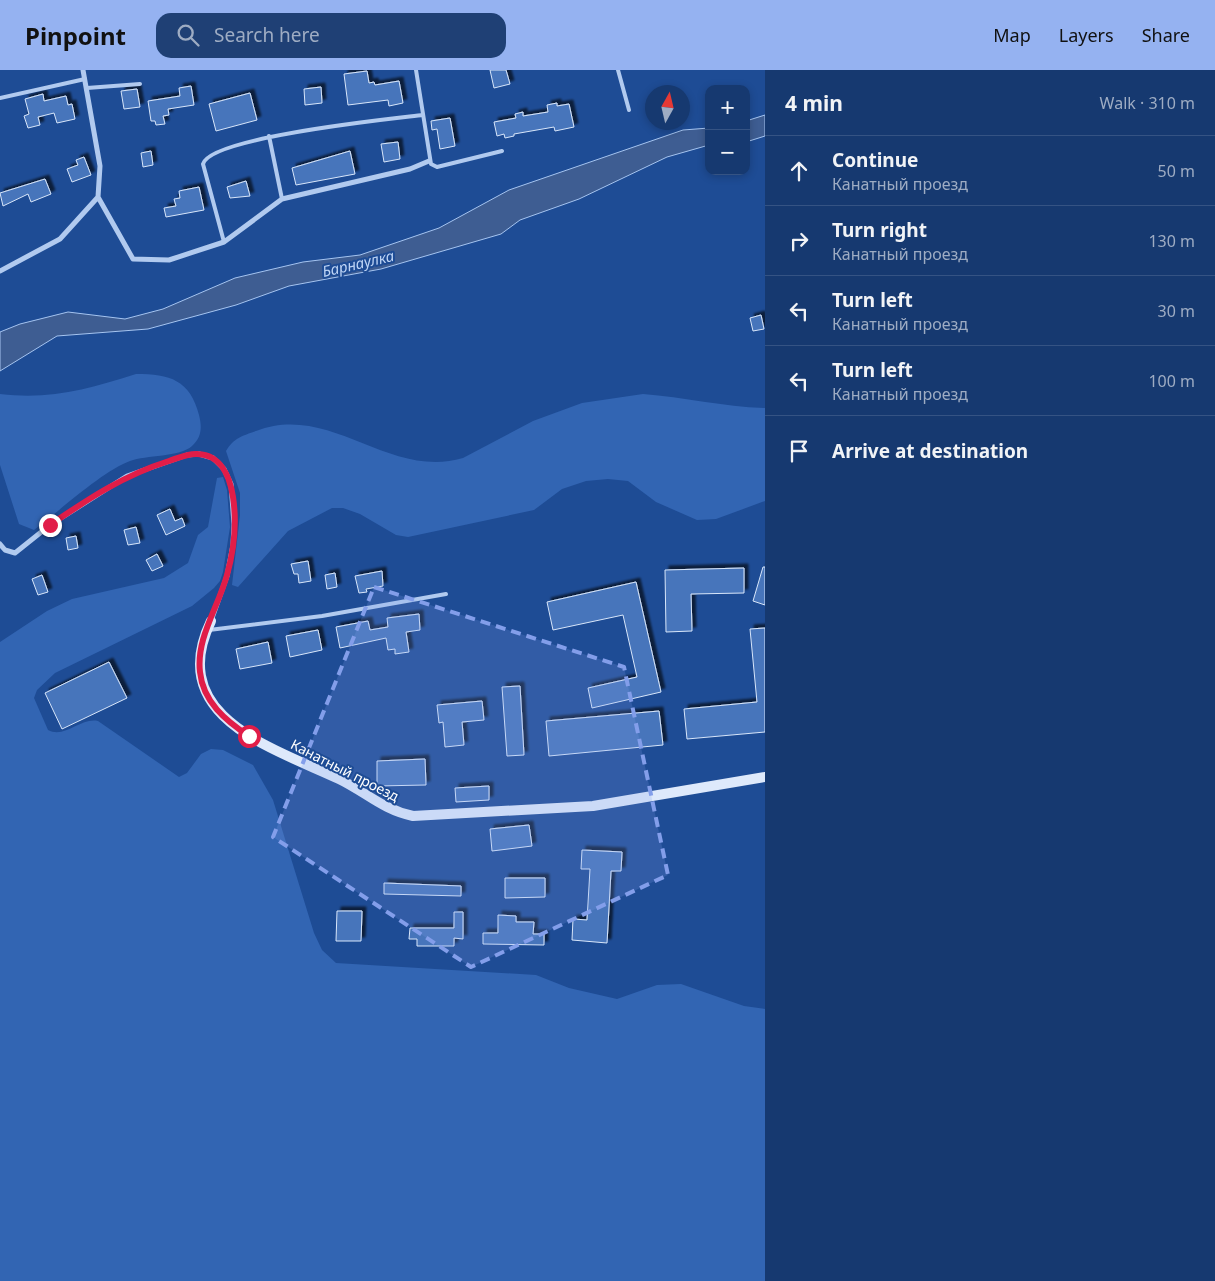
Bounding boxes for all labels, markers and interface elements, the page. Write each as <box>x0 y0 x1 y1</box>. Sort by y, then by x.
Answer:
search box <box>156 13 506 58</box>
text: Pinpoint <box>25 19 126 52</box>
icon: search <box>174 21 202 49</box>
text: Search here <box>214 22 320 48</box>
text: Map <box>993 23 1031 47</box>
text: Layers <box>1059 23 1114 47</box>
text: Share <box>1142 23 1190 47</box>
north arrow <box>645 85 690 130</box>
map controls <box>705 85 750 175</box>
button: + <box>705 85 750 130</box>
text: 4 min <box>785 89 843 117</box>
text: Walk · 310 m <box>1100 92 1195 114</box>
button: − <box>705 130 750 175</box>
text: Continue <box>832 147 918 173</box>
icon: ahead <box>785 157 813 185</box>
text: 50 m <box>1158 160 1195 182</box>
text: Канатный проезд <box>832 173 968 195</box>
text: Turn right <box>832 217 927 243</box>
icon: right <box>785 227 813 255</box>
text: 130 m <box>1148 230 1195 252</box>
text: Канатный проезд <box>832 243 968 265</box>
water label: Барнаулка <box>320 245 396 281</box>
text: Turn left <box>832 287 913 313</box>
icon: left <box>785 297 813 325</box>
text: 30 m <box>1158 300 1195 322</box>
text: Канатный проезд <box>832 313 968 335</box>
text: Turn left <box>832 357 913 383</box>
icon: left <box>785 367 813 395</box>
text: 100 m <box>1148 370 1195 392</box>
text: Канатный проезд <box>832 383 968 405</box>
icon: arrive <box>785 437 813 465</box>
text: Arrive at destination <box>832 438 1028 464</box>
route end <box>39 514 62 537</box>
route start <box>238 725 261 748</box>
street label: Канатный проезд <box>288 735 403 806</box>

